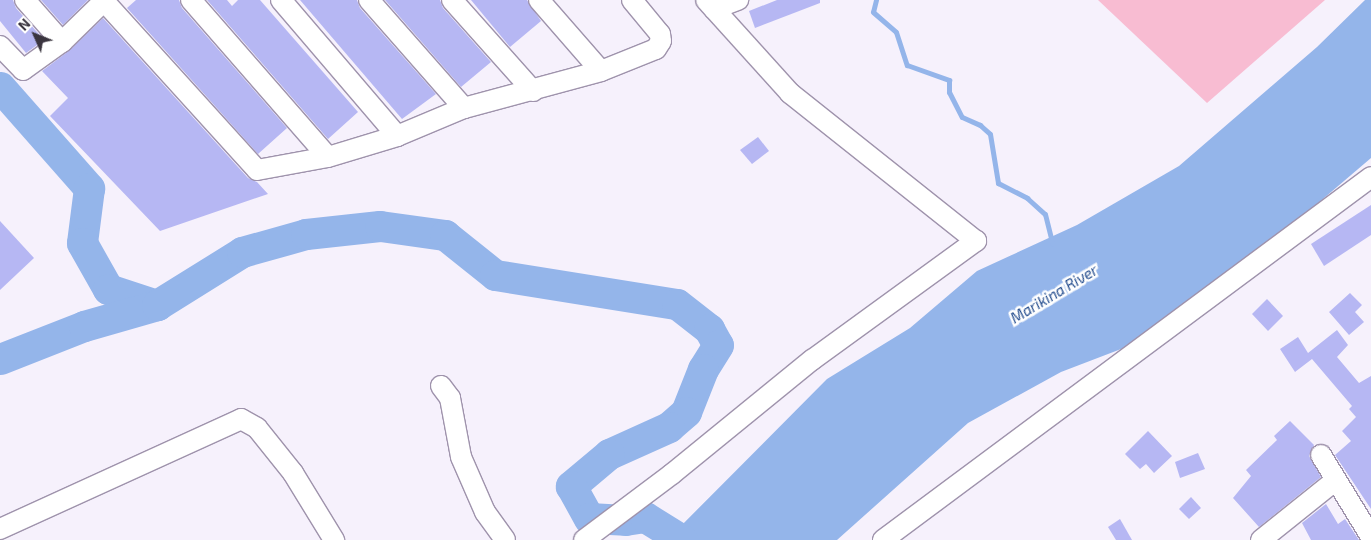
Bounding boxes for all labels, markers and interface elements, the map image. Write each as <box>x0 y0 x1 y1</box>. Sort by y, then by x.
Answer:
north arrow <box>10 10 60 60</box>
text: N <box>14 15 33 34</box>
water label: Marikina River <box>1007 261 1101 327</box>

